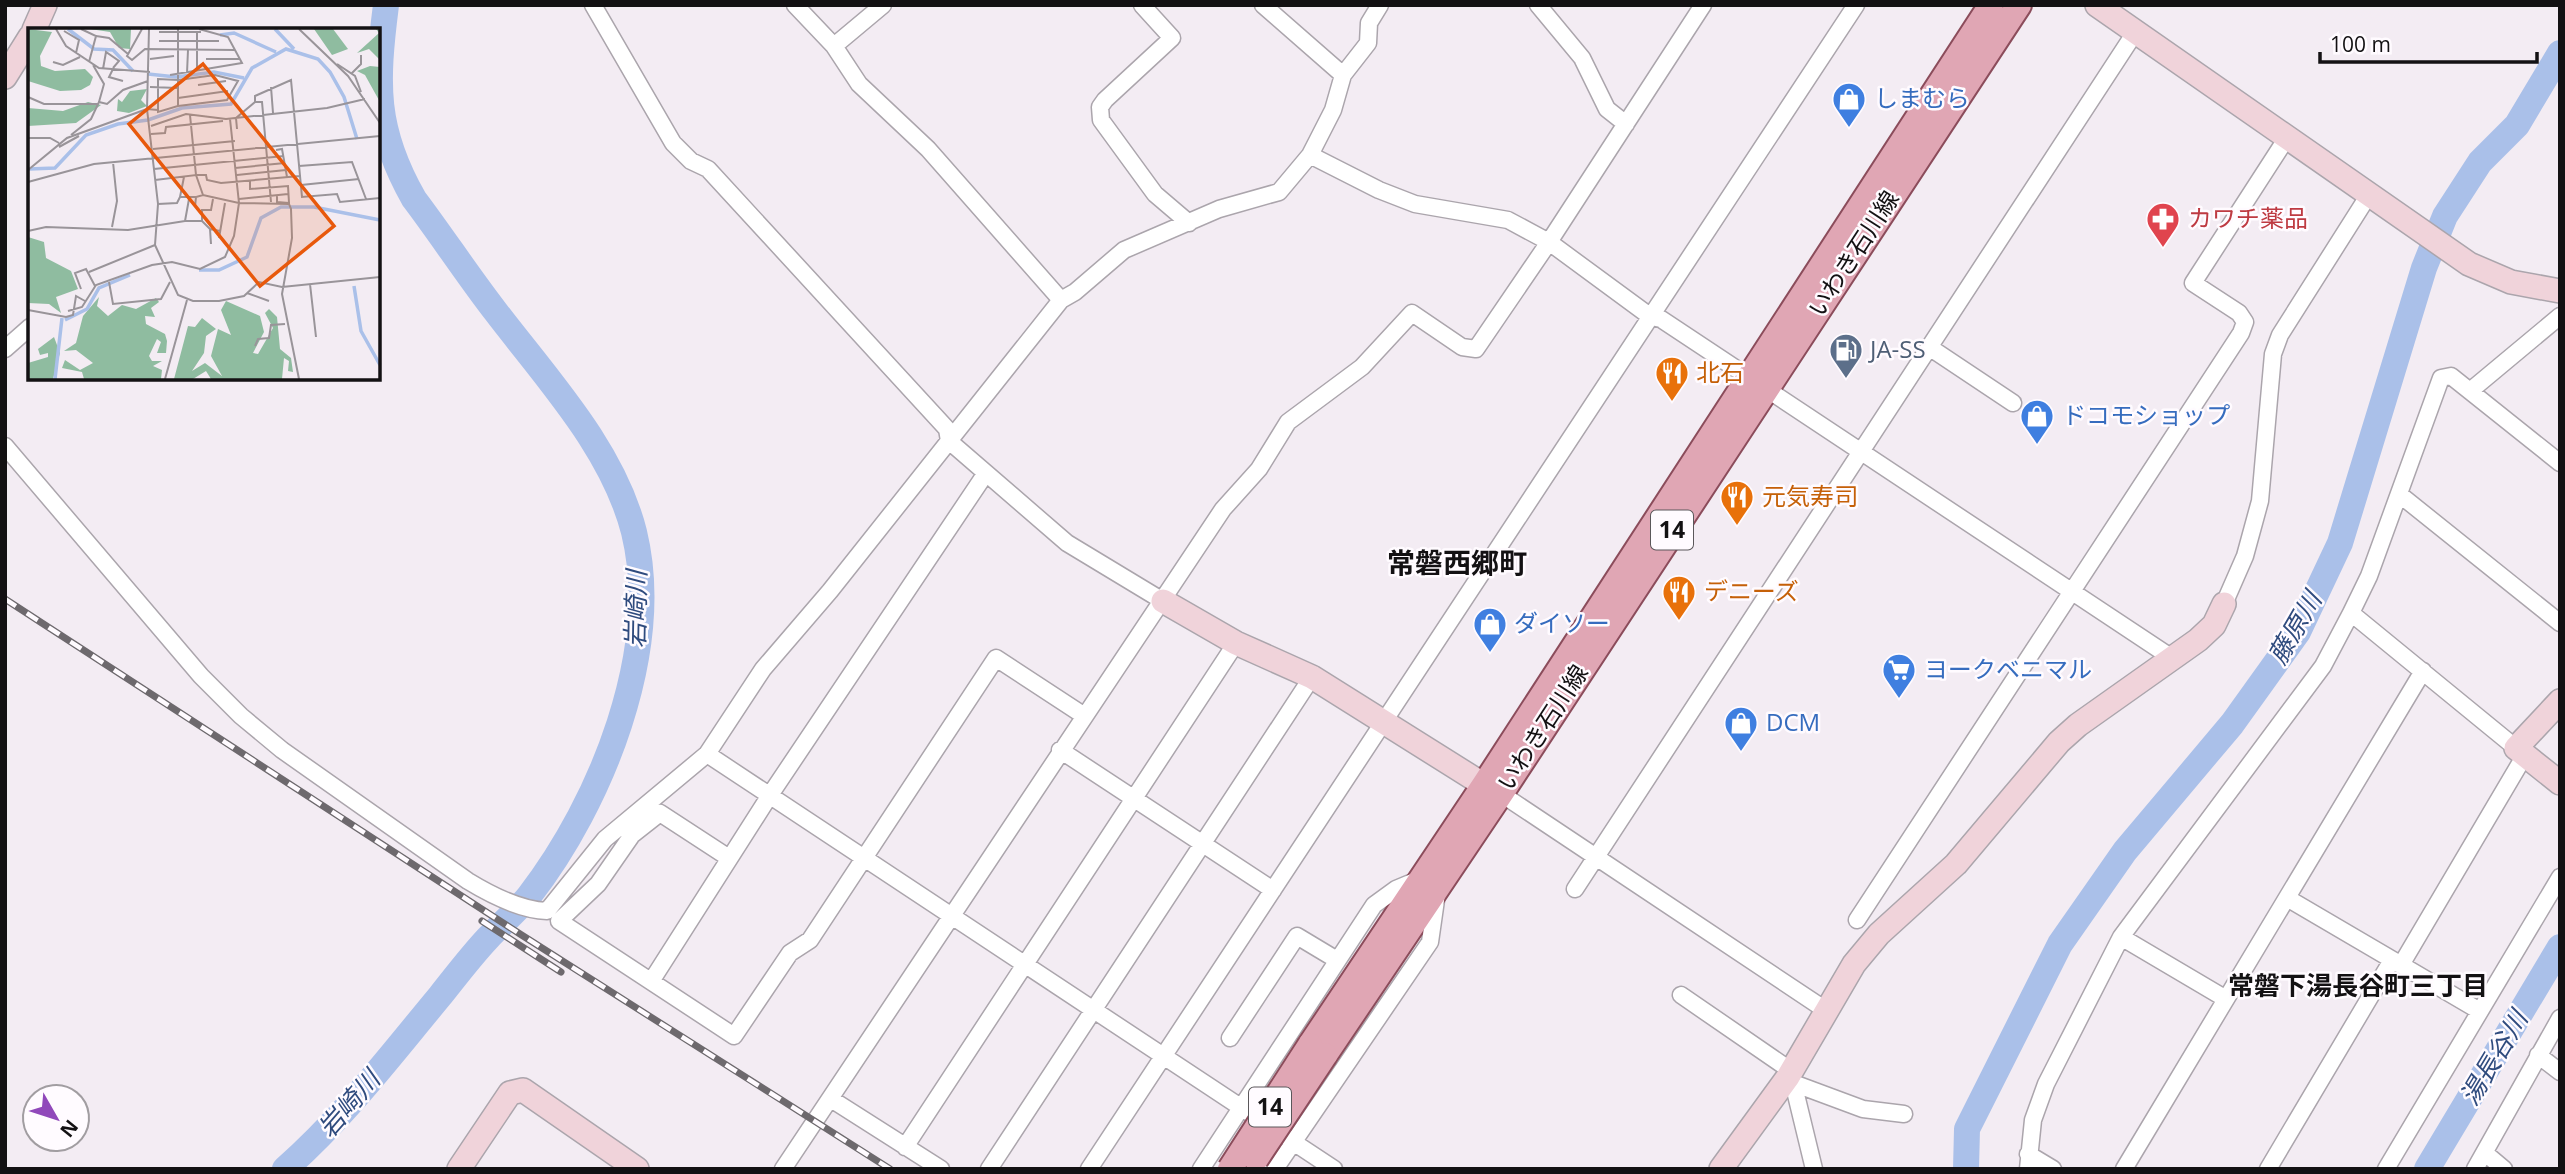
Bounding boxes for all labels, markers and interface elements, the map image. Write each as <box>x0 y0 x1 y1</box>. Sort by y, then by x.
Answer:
scale bar <box>2320 21 2537 65</box>
inset map <box>28 28 380 380</box>
text: 100 m <box>2330 30 2391 58</box>
shop icon: しまむら <box>1830 80 1868 129</box>
place label: しまむら <box>1874 81 1970 114</box>
street label: いわき石川線 <box>1800 184 1906 323</box>
pharmacy icon: カワチ薬品 <box>2144 200 2182 249</box>
place label: カワチ薬品 <box>2188 201 2308 234</box>
fuel station icon: JA-SS <box>1827 331 1865 380</box>
place label: JA-SS <box>1868 332 1926 365</box>
restaurant icon: 北石 <box>1653 354 1691 403</box>
place label: 北石 <box>1696 355 1744 388</box>
shop icon: ドコモショップ <box>2018 397 2056 446</box>
place label: ドコモショップ <box>2062 398 2230 431</box>
restaurant icon: 元気寿司 <box>1718 478 1756 527</box>
place label: 元気寿司 <box>1762 479 1858 512</box>
road number: 14 <box>1651 510 1693 550</box>
district label: 常磐西郷町 <box>1387 543 1527 581</box>
water label: 岩崎川 <box>616 567 654 648</box>
restaurant icon: デニーズ <box>1660 573 1698 622</box>
place label: デニーズ <box>1704 574 1799 607</box>
water label: 藤原川 <box>2259 582 2331 670</box>
shop icon: ダイソー <box>1471 605 1509 654</box>
place label: ダイソー <box>1514 606 1610 639</box>
supermarket icon: ヨークベニマル <box>1880 651 1918 700</box>
place label: ヨークベニマル <box>1924 652 2092 685</box>
street label: いわき石川線 <box>1489 658 1595 797</box>
shop icon: DCM <box>1722 704 1760 753</box>
place label: DCM <box>1766 705 1820 738</box>
district label: 常磐下湯長谷町三丁目 <box>2228 967 2488 1003</box>
water label: 湯長谷川 <box>2451 1001 2537 1111</box>
water label: 岩崎川 <box>309 1060 389 1145</box>
north arrow <box>21 1083 91 1153</box>
road number: 14 <box>1249 1088 1291 1126</box>
text: N <box>54 1115 84 1143</box>

